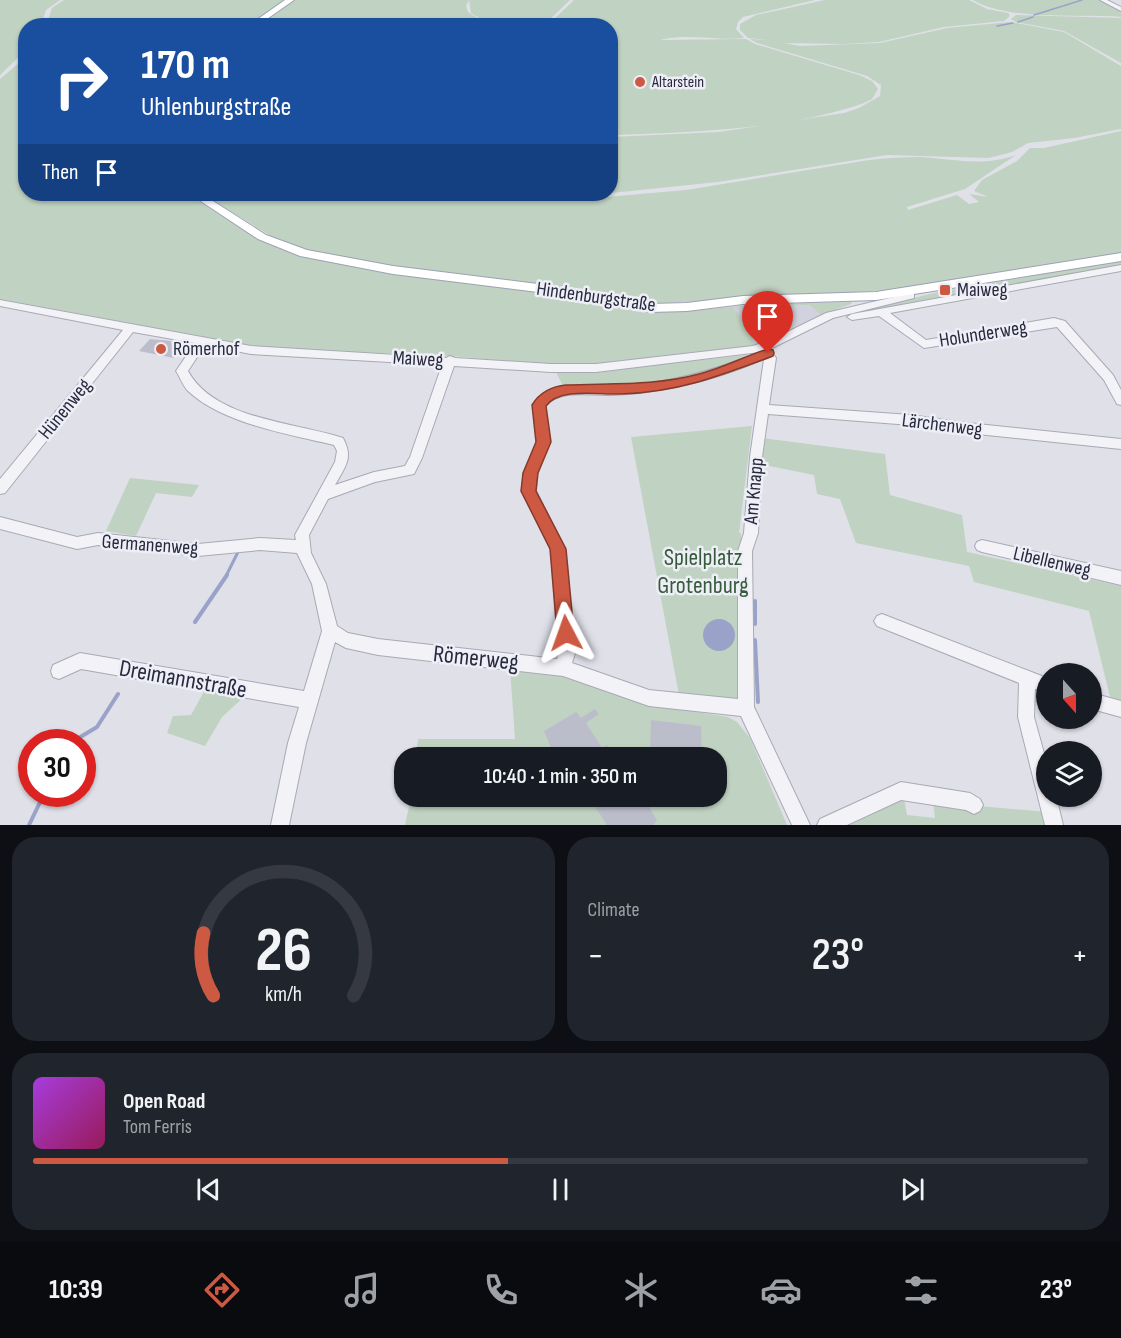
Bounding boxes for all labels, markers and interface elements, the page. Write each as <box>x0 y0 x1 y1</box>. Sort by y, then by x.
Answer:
text: 170 m <box>141 40 230 91</box>
icon: right <box>42 42 120 120</box>
place label: Altarstein <box>651 73 704 92</box>
marker: Altarstein <box>633 75 647 89</box>
text: Uhlenburgstraße <box>141 91 291 123</box>
icon: arrive <box>90 156 123 189</box>
text: Then <box>42 159 78 186</box>
street label: Hindenburgstraße <box>535 277 657 317</box>
place label: Maiweg <box>957 278 1007 302</box>
marker: Maiweg <box>938 283 952 297</box>
pin <box>742 291 793 353</box>
icon: arrive <box>751 300 784 333</box>
street label: Holunderweg <box>937 315 1029 353</box>
place label: Römerhof <box>173 337 240 361</box>
marker: Römerhof <box>154 342 168 356</box>
street label: Maiweg <box>392 346 444 372</box>
street label: Hünenweg <box>33 374 97 444</box>
street label: Lärchenweg <box>900 408 984 442</box>
street label: Am Knapp <box>739 457 769 526</box>
street label: Germanenweg <box>101 530 199 560</box>
street label: Libellenweg <box>1011 541 1093 583</box>
park label: Spielplatz Grotenburg <box>657 543 749 600</box>
position arrow <box>534 601 598 665</box>
street label: Römerweg <box>432 639 520 677</box>
street label: Dreimannstraße <box>117 654 249 704</box>
north arrow <box>1036 663 1102 729</box>
map controls <box>1036 663 1102 807</box>
speed limit sign: 30 <box>18 729 96 807</box>
button: layers <box>1036 741 1102 807</box>
text: 10:40 · 1 min · 350 m <box>484 763 637 790</box>
text: Climate <box>588 898 640 922</box>
text: 26 <box>255 914 312 989</box>
text: 23° <box>811 928 864 983</box>
text: − <box>588 936 604 976</box>
text: + <box>1072 936 1088 976</box>
text: km/h <box>265 982 302 1007</box>
text: Open Road <box>123 1088 205 1115</box>
text: Tom Ferris <box>123 1115 192 1139</box>
icon: previous <box>192 1173 225 1206</box>
icon: pause <box>544 1173 577 1206</box>
icon: next <box>896 1173 929 1206</box>
icon: directions <box>201 1269 243 1311</box>
icon: music <box>341 1269 383 1311</box>
icon: phone <box>480 1269 522 1311</box>
icon: climate <box>620 1269 662 1311</box>
icon: car <box>760 1269 802 1311</box>
icon: filters <box>900 1269 942 1311</box>
text: 10:39 <box>49 1274 103 1306</box>
text: 23° <box>1040 1274 1072 1306</box>

